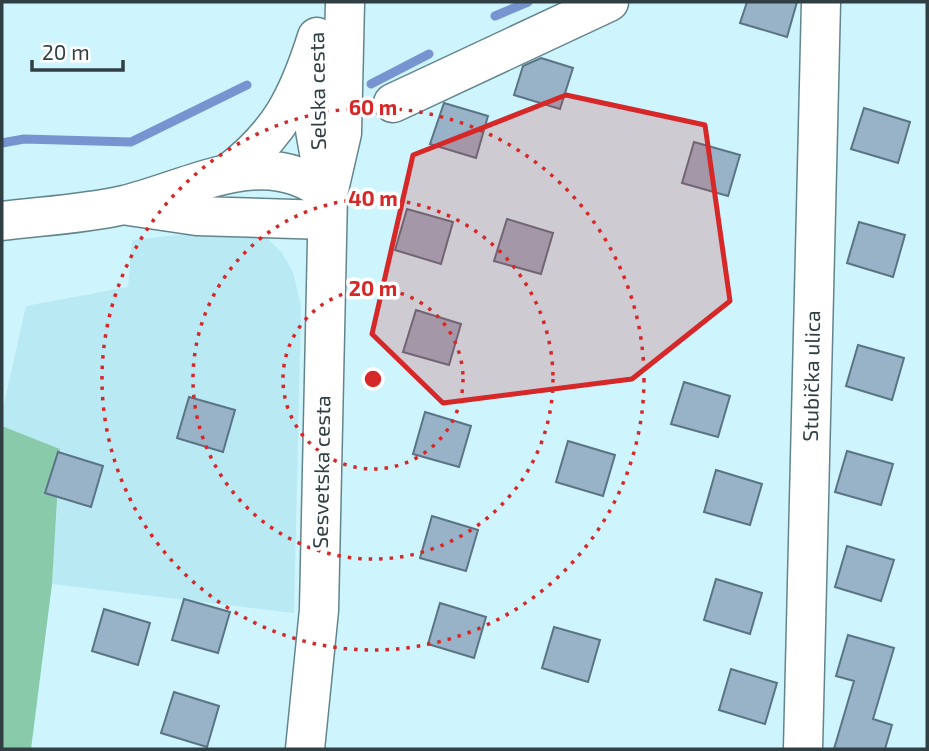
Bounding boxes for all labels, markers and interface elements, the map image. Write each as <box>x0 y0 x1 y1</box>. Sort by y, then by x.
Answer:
scale bar <box>32 28 122 72</box>
street label: Selska cesta <box>303 32 330 150</box>
text: 20 m <box>42 39 90 64</box>
text: 60 m <box>349 94 397 119</box>
text: 40 m <box>348 185 398 210</box>
text: 20 m <box>349 275 397 300</box>
street label: Stubička ulica <box>797 310 824 442</box>
centre of rings <box>361 367 385 391</box>
street label: Sesvetska cesta <box>307 395 334 549</box>

